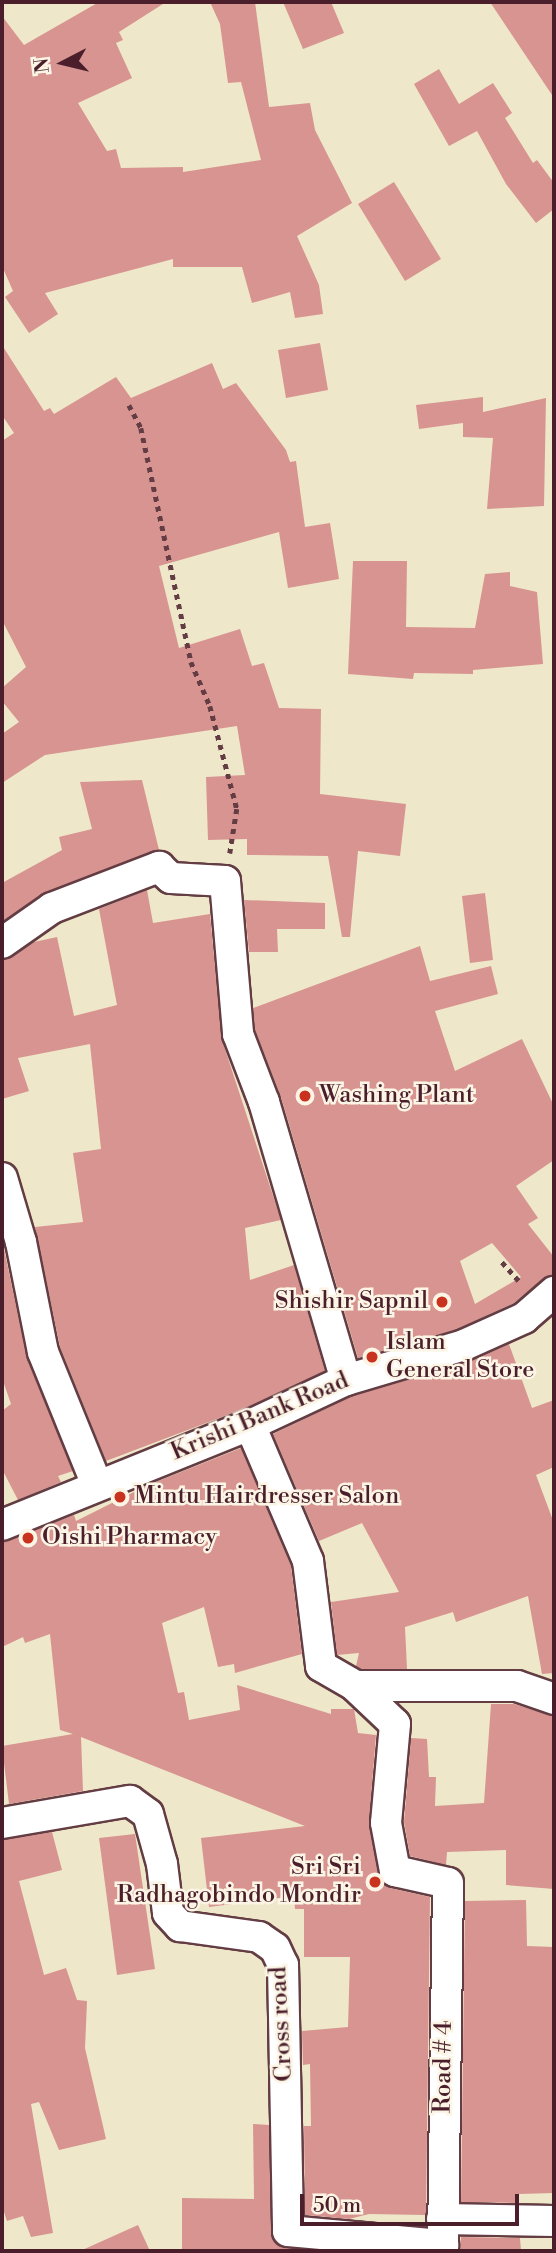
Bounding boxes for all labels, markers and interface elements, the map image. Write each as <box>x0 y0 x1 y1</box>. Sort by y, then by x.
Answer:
north arrow <box>28 28 98 98</box>
text: N <box>29 57 55 74</box>
place label: Washing Plant <box>319 1082 474 1110</box>
marker: Washing Plant <box>297 1088 313 1104</box>
place label: Shishir Sapnil <box>275 1288 428 1316</box>
marker: Shishir Sapnil <box>434 1294 450 1310</box>
place label: Islam General Store <box>386 1329 534 1385</box>
marker: Islam General Store <box>364 1349 380 1365</box>
street label: Krishi Bank Road <box>167 1367 353 1467</box>
place label: Mintu Hairdresser Salon <box>134 1483 399 1511</box>
marker: Mintu Hairdresser Salon <box>112 1489 128 1505</box>
place label: Oishi Pharmacy <box>42 1524 217 1552</box>
marker: Oishi Pharmacy <box>20 1530 36 1546</box>
place label: Sri Sri Radhagobindo Mondir <box>117 1854 361 1910</box>
marker: Sri Sri Radhagobindo Mondir <box>367 1874 383 1890</box>
street label: Cross road <box>265 1966 299 2082</box>
street label: Road # 4 <box>429 2020 459 2114</box>
scale bar <box>304 2180 523 2224</box>
text: 50 m <box>313 2193 361 2219</box>

